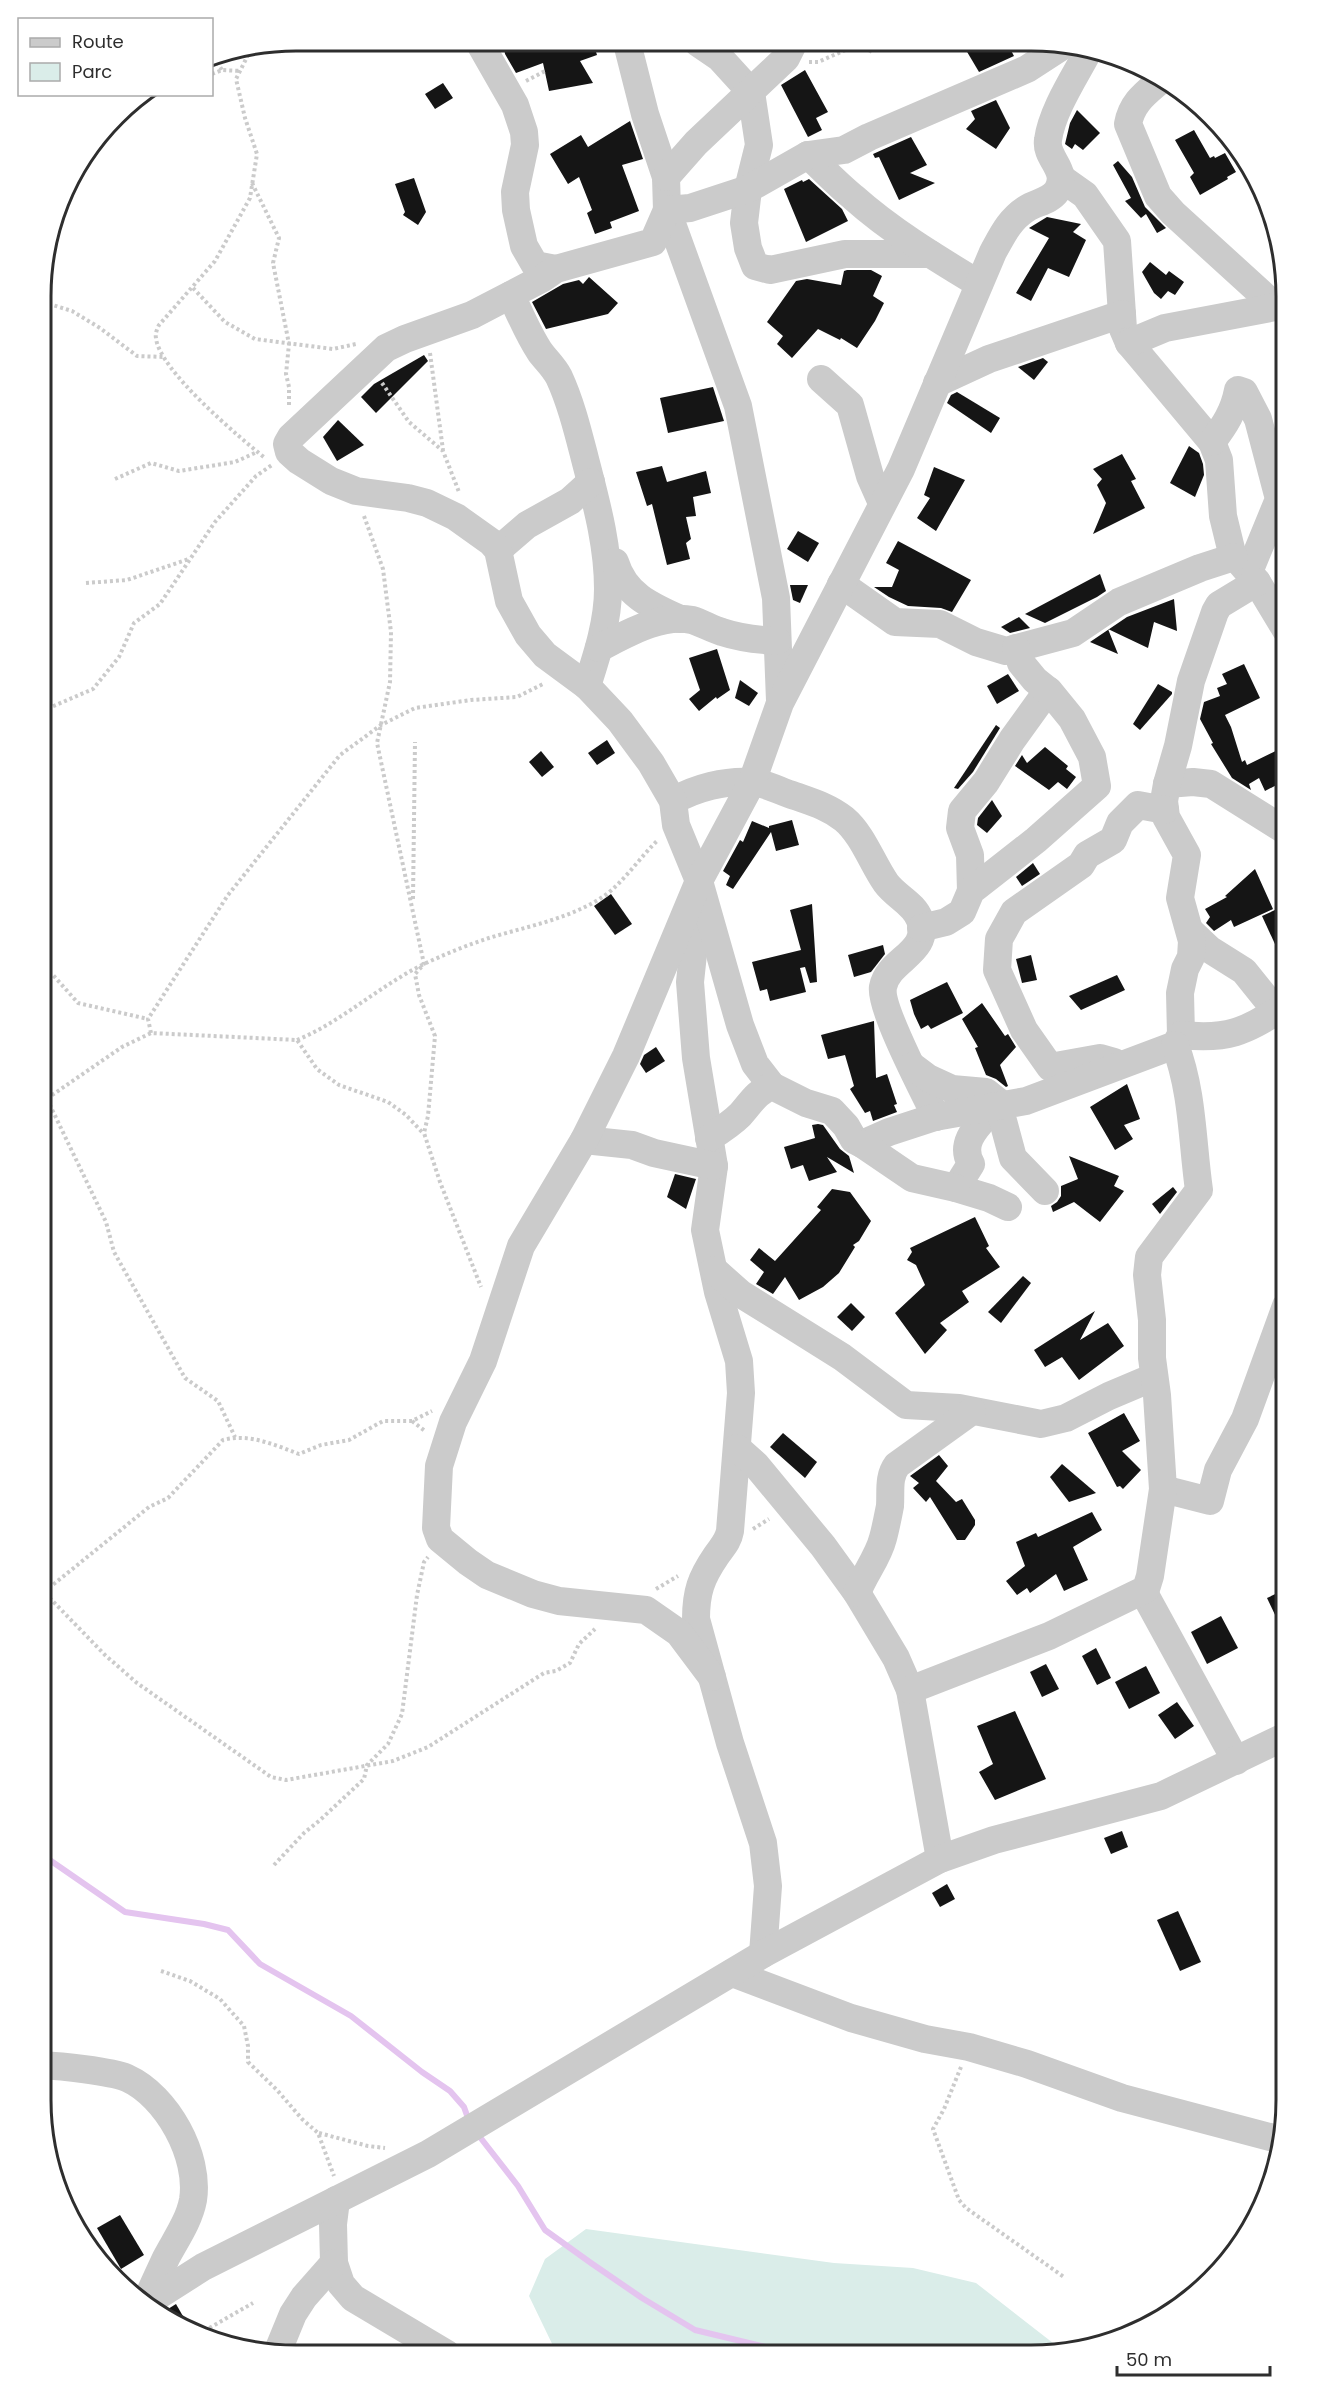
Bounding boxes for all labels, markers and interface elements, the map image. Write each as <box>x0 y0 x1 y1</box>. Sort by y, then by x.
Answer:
legend <box>18 18 213 96</box>
text: Route <box>72 29 124 54</box>
text: Parc <box>72 59 112 84</box>
scale bar <box>1117 2339 1270 2377</box>
text: 50 m <box>1126 2347 1172 2372</box>

